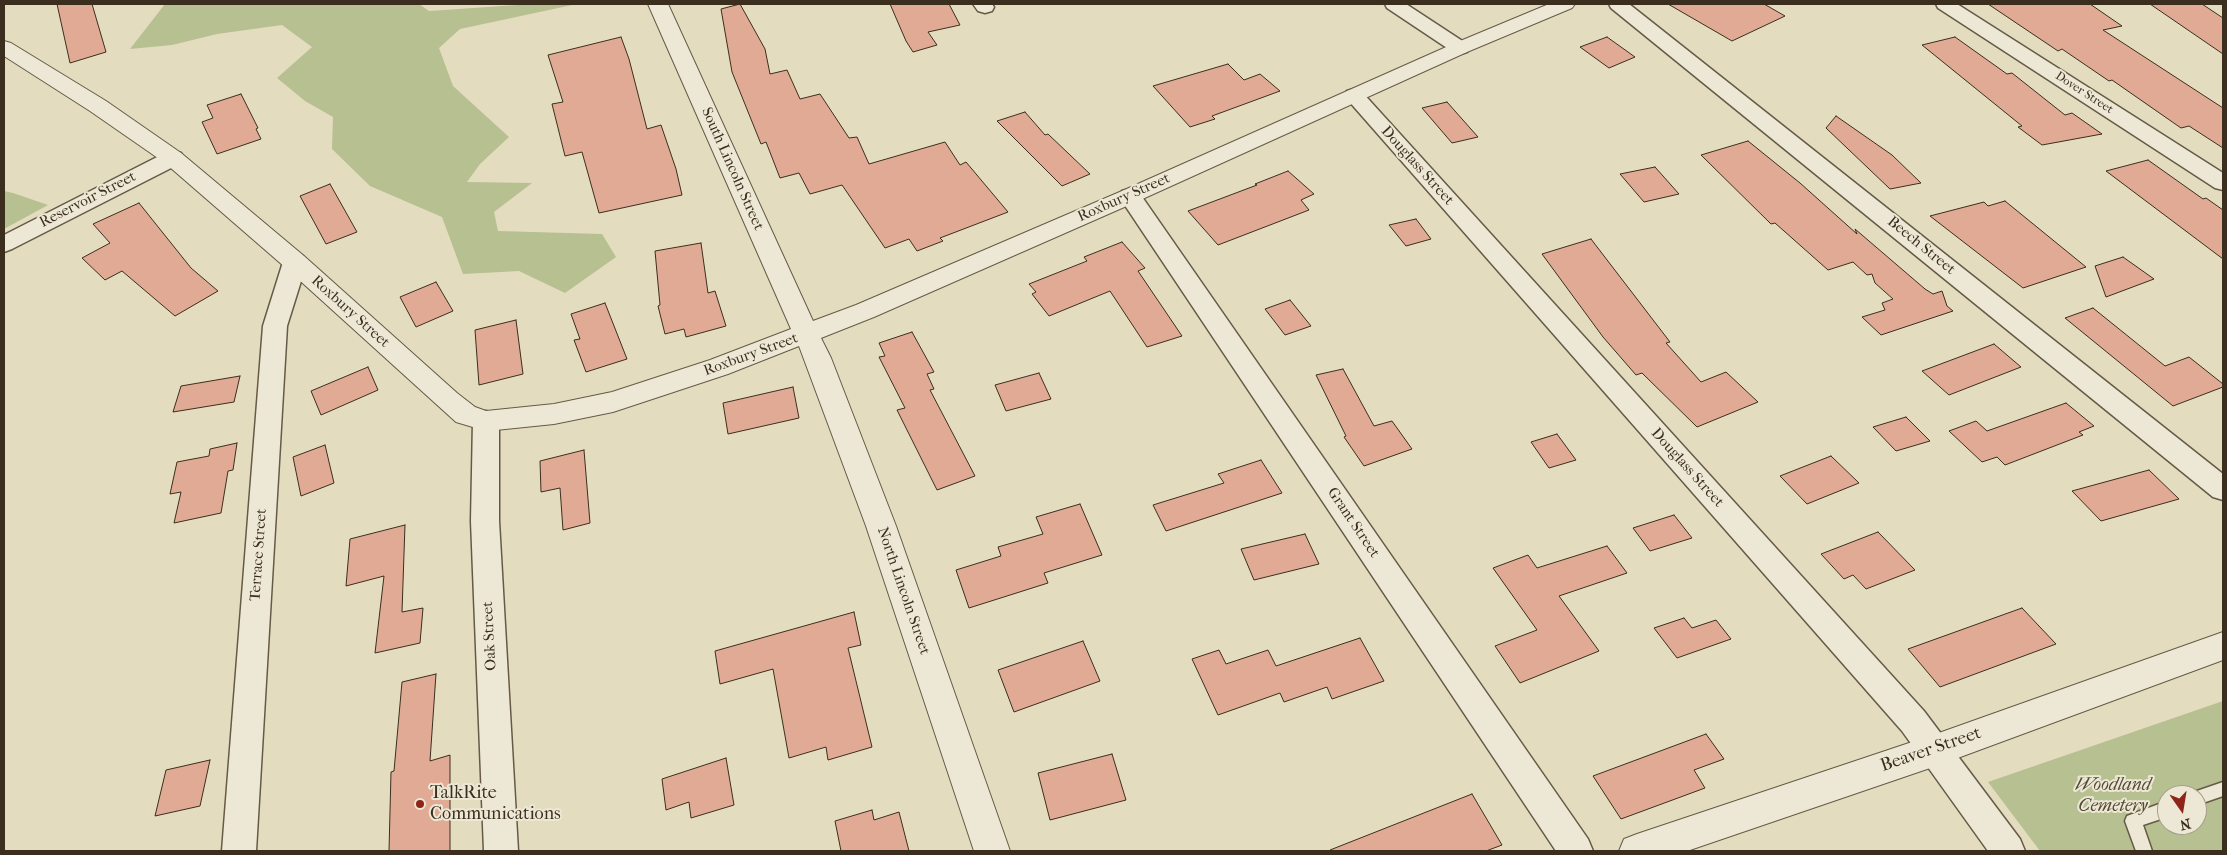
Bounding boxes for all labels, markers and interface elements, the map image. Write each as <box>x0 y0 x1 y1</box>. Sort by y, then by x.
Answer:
street label: Dover Street <box>2052 69 2116 117</box>
street label: South Lincoln Street <box>697 105 767 233</box>
street label: Douglass Street <box>1377 123 1457 209</box>
street label: Reservoir Street <box>37 168 139 232</box>
street label: Roxbury Street <box>1075 170 1173 226</box>
street label: Beech Street <box>1883 213 1959 279</box>
street label: Roxbury Street <box>307 272 393 352</box>
street label: Roxbury Street <box>701 330 801 380</box>
street label: Douglass Street <box>1647 425 1727 511</box>
street label: Grant Street <box>1323 485 1383 561</box>
street label: Terrace Street <box>247 508 271 602</box>
street label: North Lincoln Street <box>873 525 933 657</box>
street label: Oak Street <box>479 601 501 671</box>
street label: Beaver Street <box>1878 723 1984 777</box>
park label: Woodland Cemetery <box>2075 775 2151 818</box>
place label: TalkRite Communications <box>430 783 561 826</box>
north arrow <box>2157 785 2207 835</box>
marker: TalkRite Communications <box>414 798 426 810</box>
text: N <box>2178 815 2192 834</box>

